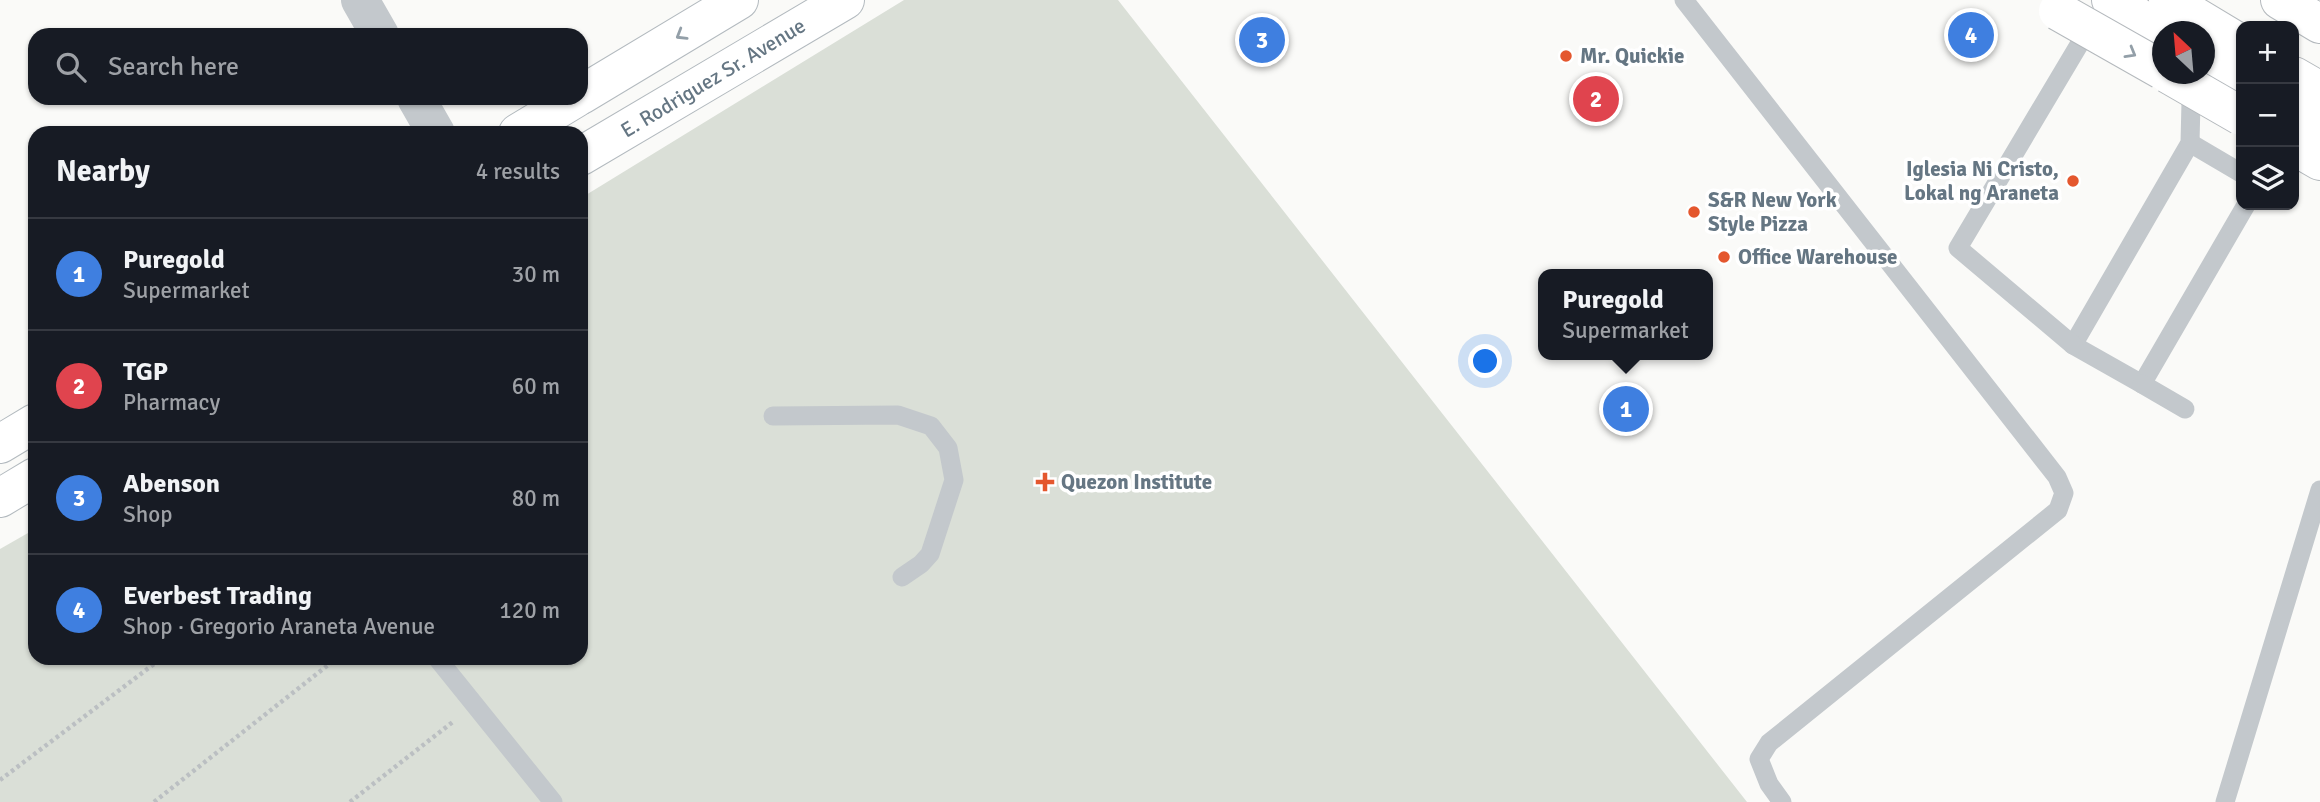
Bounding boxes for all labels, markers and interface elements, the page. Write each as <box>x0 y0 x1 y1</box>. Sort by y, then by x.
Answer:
pin: 4 <box>1948 9 1994 61</box>
street label: E. Rodriguez Sr. Avenue <box>616 13 810 143</box>
pin: 3 <box>1239 14 1285 66</box>
north arrow <box>2152 21 2215 84</box>
map controls <box>2236 21 2299 210</box>
button: + <box>2236 21 2299 84</box>
one-way arrow <box>675 27 688 40</box>
search box <box>28 28 588 105</box>
place label: Mr. Quickie <box>1580 43 1684 69</box>
one-way arrow <box>2124 45 2137 58</box>
icon: search <box>52 48 90 86</box>
marker: Mr. Quickie <box>1558 48 1574 64</box>
text: Search here <box>108 51 239 83</box>
pin: 2 <box>1573 73 1619 125</box>
button: − <box>2236 84 2299 147</box>
button: layers <box>2236 147 2299 210</box>
text: Nearby <box>56 153 150 190</box>
place label: Iglesia Ni Cristo, Lokal ng Araneta <box>1904 156 2059 206</box>
text: 4 results <box>476 157 560 186</box>
marker: Iglesia Ni Cristo, Lokal ng Araneta <box>2065 173 2081 189</box>
place label: S&R New York Style Pizza <box>1708 187 1837 237</box>
marker: S&R New York Style Pizza <box>1686 204 1702 220</box>
text: Puregold <box>123 244 225 276</box>
place label: Office Warehouse <box>1738 244 1897 270</box>
marker: Office Warehouse <box>1716 249 1732 265</box>
text: 1 <box>73 260 85 289</box>
text: 30 m <box>512 260 560 289</box>
popup <box>1538 269 1713 360</box>
text: Supermarket <box>123 276 250 305</box>
text: Puregold <box>1562 284 1664 316</box>
text: Supermarket <box>1562 316 1689 345</box>
your location <box>1468 344 1502 378</box>
text: TGP <box>123 356 168 388</box>
text: 2 <box>73 372 85 401</box>
text: 60 m <box>512 372 560 401</box>
pin: 1 <box>1603 383 1649 435</box>
text: Pharmacy <box>123 388 220 417</box>
text: Abenson <box>123 468 220 500</box>
place label: Quezon Institute <box>1061 469 1212 495</box>
marker: Quezon Institute <box>1035 472 1055 492</box>
text: 3 <box>73 484 85 513</box>
text: 80 m <box>512 484 560 513</box>
text: Shop <box>123 500 172 529</box>
text: Everbest Trading <box>123 580 312 612</box>
text: 4 <box>73 596 85 625</box>
text: 120 m <box>499 596 560 625</box>
text: Shop · Gregorio Araneta Avenue <box>123 612 435 641</box>

